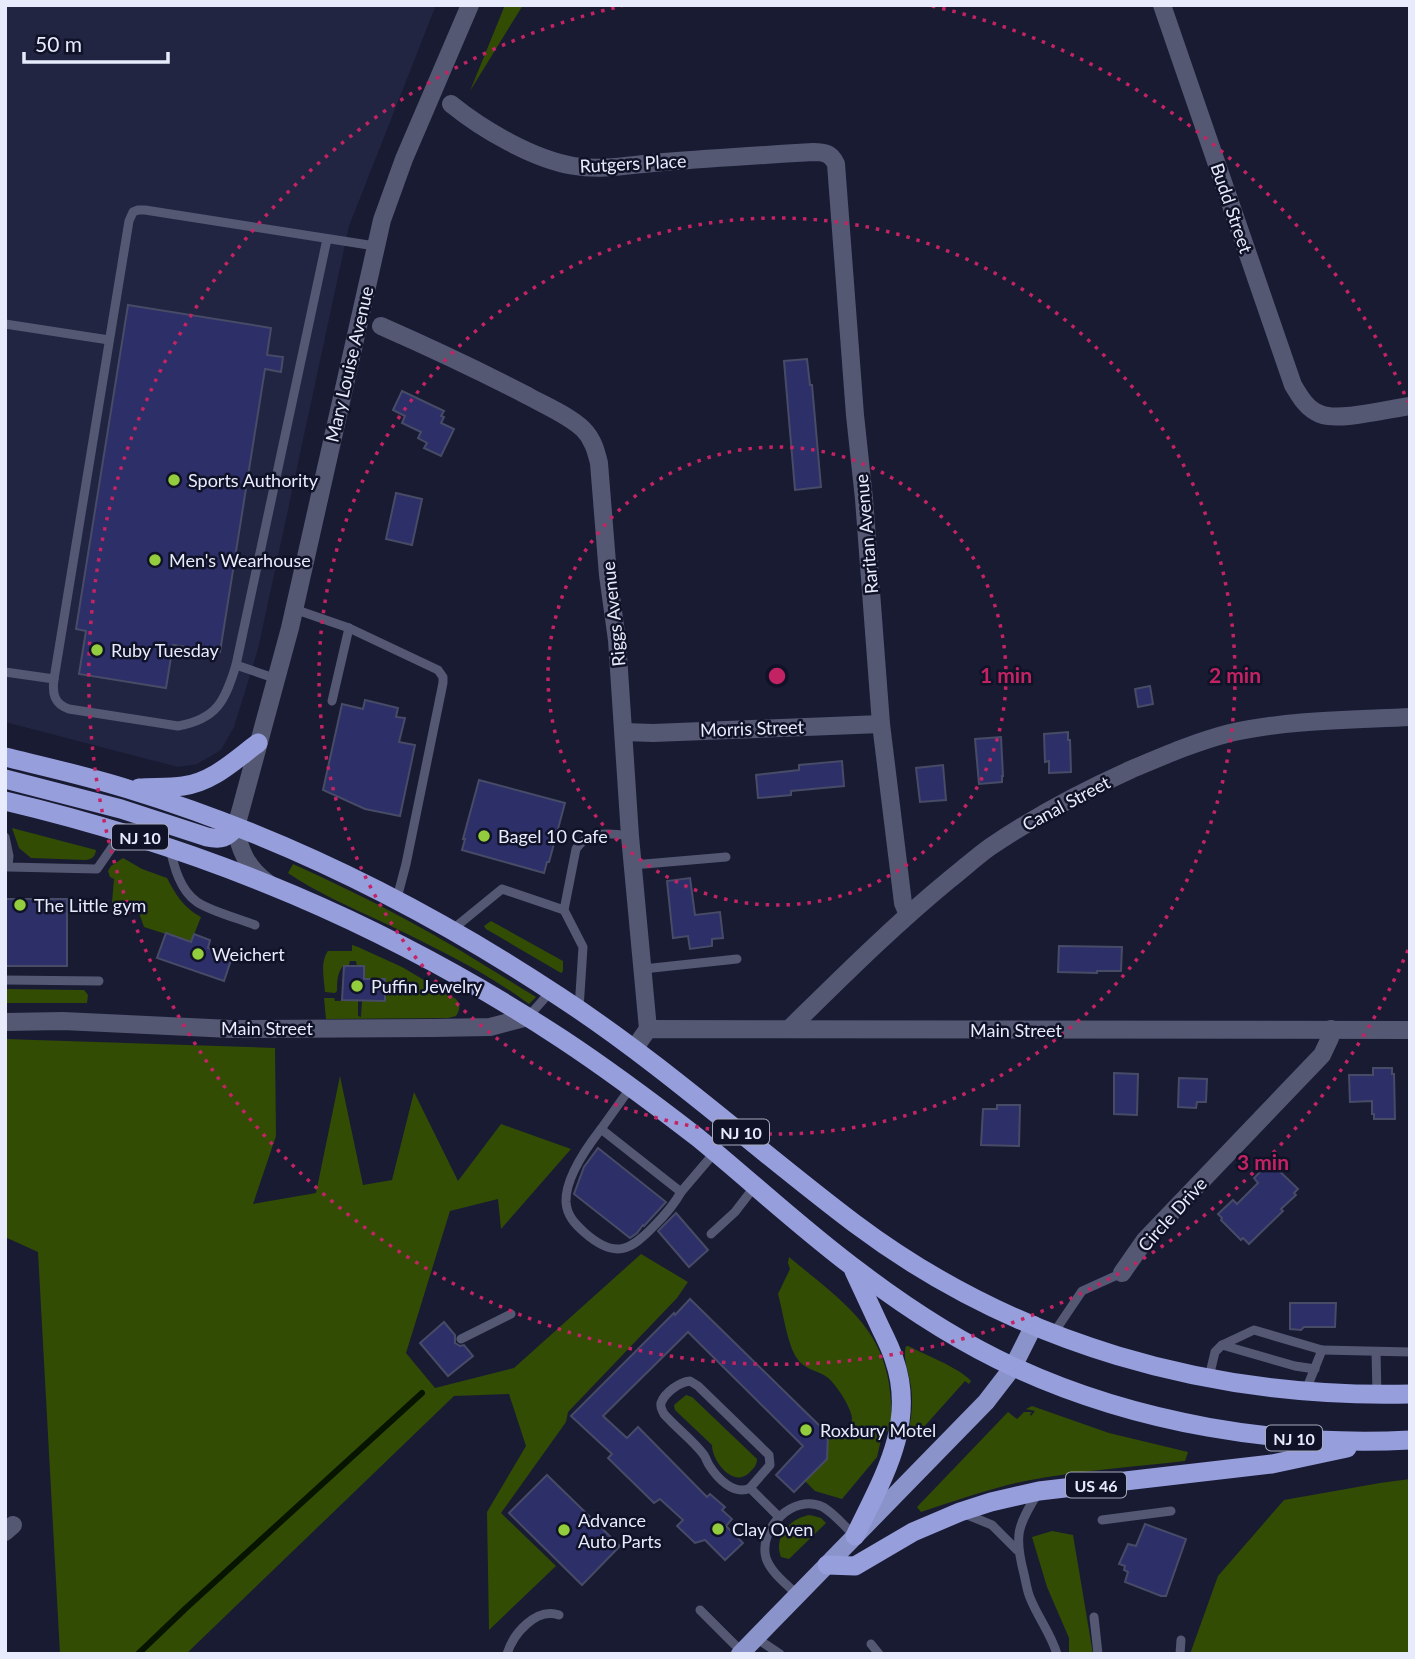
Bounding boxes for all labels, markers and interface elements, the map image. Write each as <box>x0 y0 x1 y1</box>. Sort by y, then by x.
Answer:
scale bar <box>24 21 168 65</box>
text: 50 m <box>35 31 82 56</box>
street label: Rutgers Place <box>579 149 687 177</box>
street label: Budd Street <box>1206 160 1258 256</box>
street label: Mary Louise Avenue <box>320 284 378 444</box>
place label: Sports Authority <box>188 469 319 491</box>
marker: Sports Authority <box>166 472 182 488</box>
street label: Raritan Avenue <box>850 473 882 595</box>
place label: Men's Wearhouse <box>169 549 311 571</box>
marker: Men's Wearhouse <box>147 552 163 568</box>
street label: Riggs Avenue <box>597 560 629 668</box>
place label: Ruby Tuesday <box>111 639 220 661</box>
marker: Ruby Tuesday <box>89 642 105 658</box>
text: 1 min <box>980 662 1032 687</box>
text: 2 min <box>1209 662 1261 687</box>
centre of rings <box>765 664 789 688</box>
street label: Morris Street <box>700 715 805 741</box>
street label: Canal Street <box>1018 770 1114 835</box>
road number: NJ 10 <box>112 824 168 850</box>
place label: Bagel 10 Cafe <box>498 825 608 847</box>
marker: Bagel 10 Cafe <box>476 828 492 844</box>
place label: The Little gym <box>34 894 146 916</box>
marker: The Little gym <box>12 897 28 913</box>
place label: Weichert <box>212 943 285 965</box>
marker: Weichert <box>190 946 206 962</box>
place label: Puffin Jewelry <box>371 975 483 997</box>
marker: Puffin Jewelry <box>349 978 365 994</box>
street label: Main Street <box>221 1017 313 1039</box>
street label: Main Street <box>970 1019 1062 1041</box>
road number: NJ 10 <box>713 1120 769 1144</box>
text: 3 min <box>1237 1149 1289 1174</box>
street label: Circle Drive <box>1133 1172 1211 1256</box>
place label: Roxbury Motel <box>820 1419 936 1441</box>
marker: Roxbury Motel <box>798 1422 814 1438</box>
road number: NJ 10 <box>1266 1426 1322 1450</box>
road number: US 46 <box>1066 1472 1126 1498</box>
place label: Advance Auto Parts <box>578 1509 662 1552</box>
place label: Clay Oven <box>732 1518 813 1540</box>
marker: Clay Oven <box>710 1521 726 1537</box>
marker: Advance Auto Parts <box>556 1522 572 1538</box>

